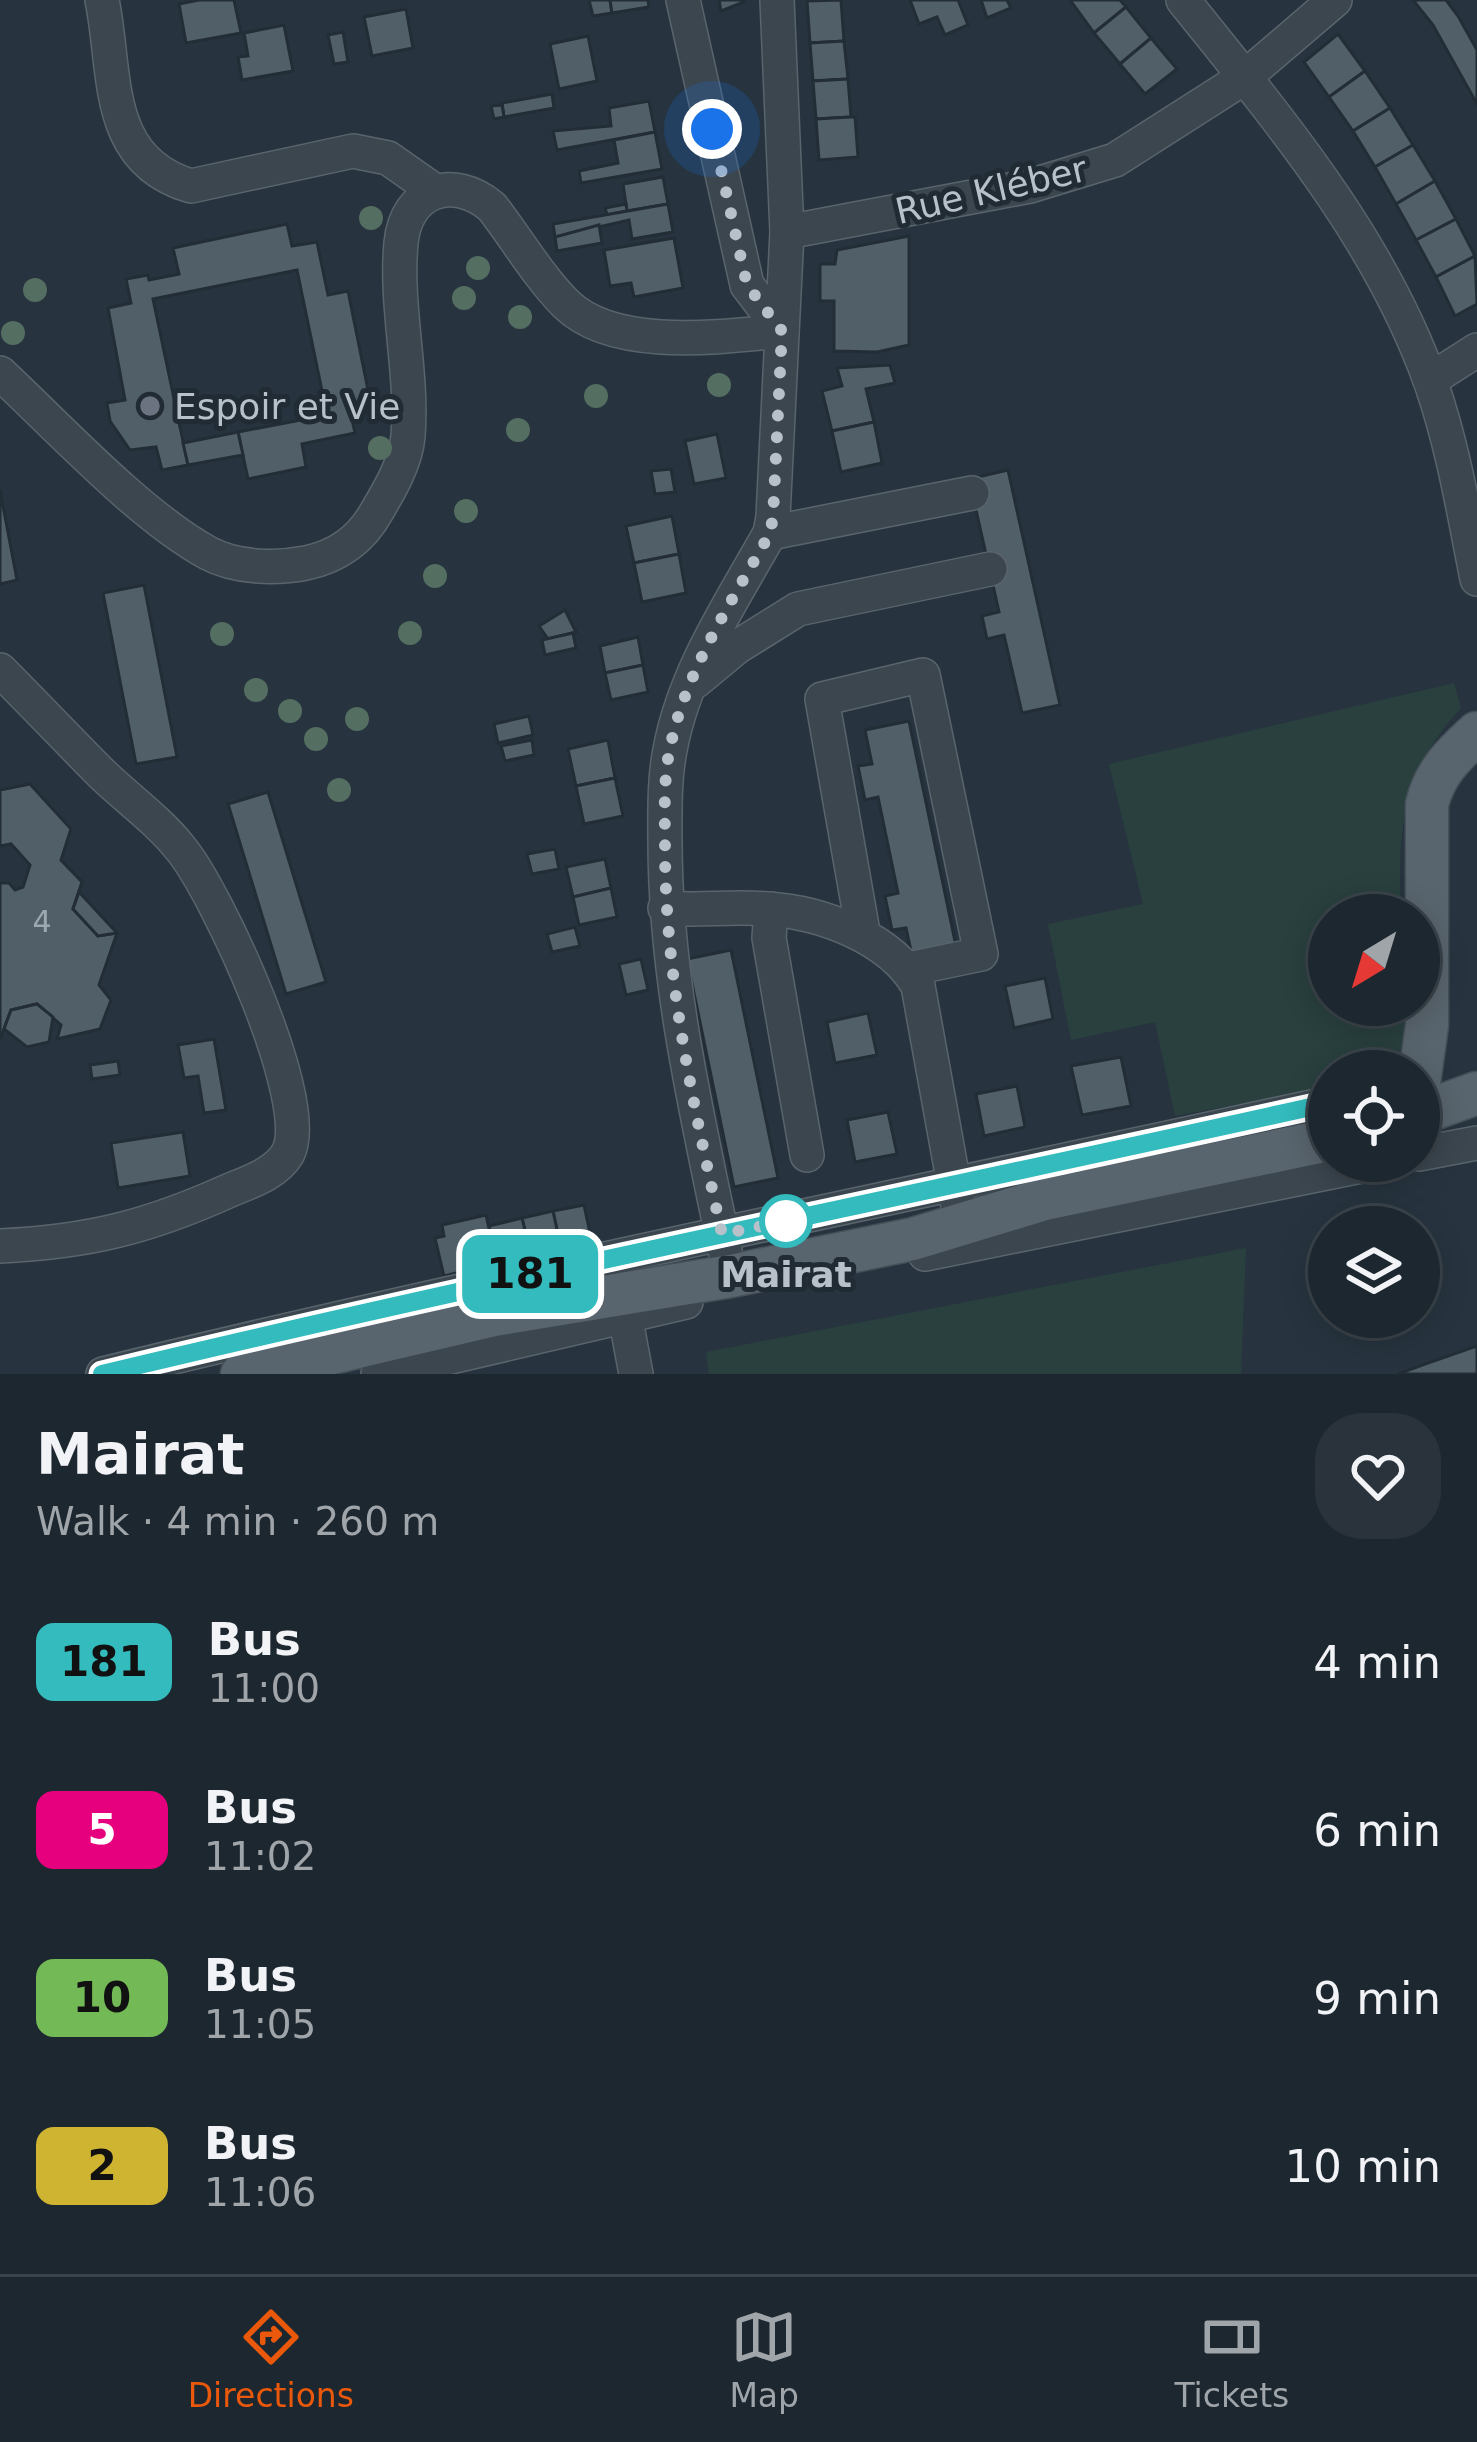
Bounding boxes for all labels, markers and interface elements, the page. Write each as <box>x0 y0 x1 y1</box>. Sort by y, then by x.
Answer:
your location <box>682 99 742 159</box>
street label: Rue Kléber <box>891 148 1091 232</box>
place label: Espoir et Vie <box>174 386 400 427</box>
marker: Espoir et Vie <box>137 393 163 419</box>
north arrow <box>1308 894 1440 1026</box>
map controls <box>1308 894 1440 1338</box>
house number: 4 <box>32 904 52 939</box>
button: locate <box>1308 1050 1440 1182</box>
marker: Mairat <box>761 1196 811 1246</box>
button: layers <box>1308 1206 1440 1338</box>
line badge: 181 <box>461 1235 599 1313</box>
text: 181 <box>486 1249 574 1298</box>
place label: Mairat <box>720 1254 852 1295</box>
button: heart <box>1315 1413 1441 1539</box>
text: Mairat <box>36 1421 245 1487</box>
text: Walk · 4 min · 260 m <box>36 1499 439 1544</box>
text: Bus <box>208 1613 301 1666</box>
text: 4 min <box>1313 1636 1441 1689</box>
text: 181 <box>60 1637 148 1686</box>
text: 11:00 <box>208 1666 320 1711</box>
text: Bus <box>204 1781 297 1834</box>
text: 6 min <box>1313 1804 1441 1857</box>
text: 5 <box>87 1805 117 1854</box>
text: 11:02 <box>204 1834 316 1879</box>
text: Bus <box>204 1949 297 2002</box>
text: 9 min <box>1313 1972 1441 2025</box>
text: 10 <box>73 1973 131 2022</box>
text: 11:05 <box>204 2002 316 2047</box>
text: Bus <box>204 2117 297 2170</box>
text: 10 min <box>1285 2140 1441 2193</box>
text: 2 <box>87 2141 117 2190</box>
text: 11:06 <box>204 2170 316 2215</box>
tab: Directions <box>188 2304 354 2415</box>
tab: Map <box>729 2304 799 2415</box>
tab: Tickets <box>1174 2304 1289 2415</box>

